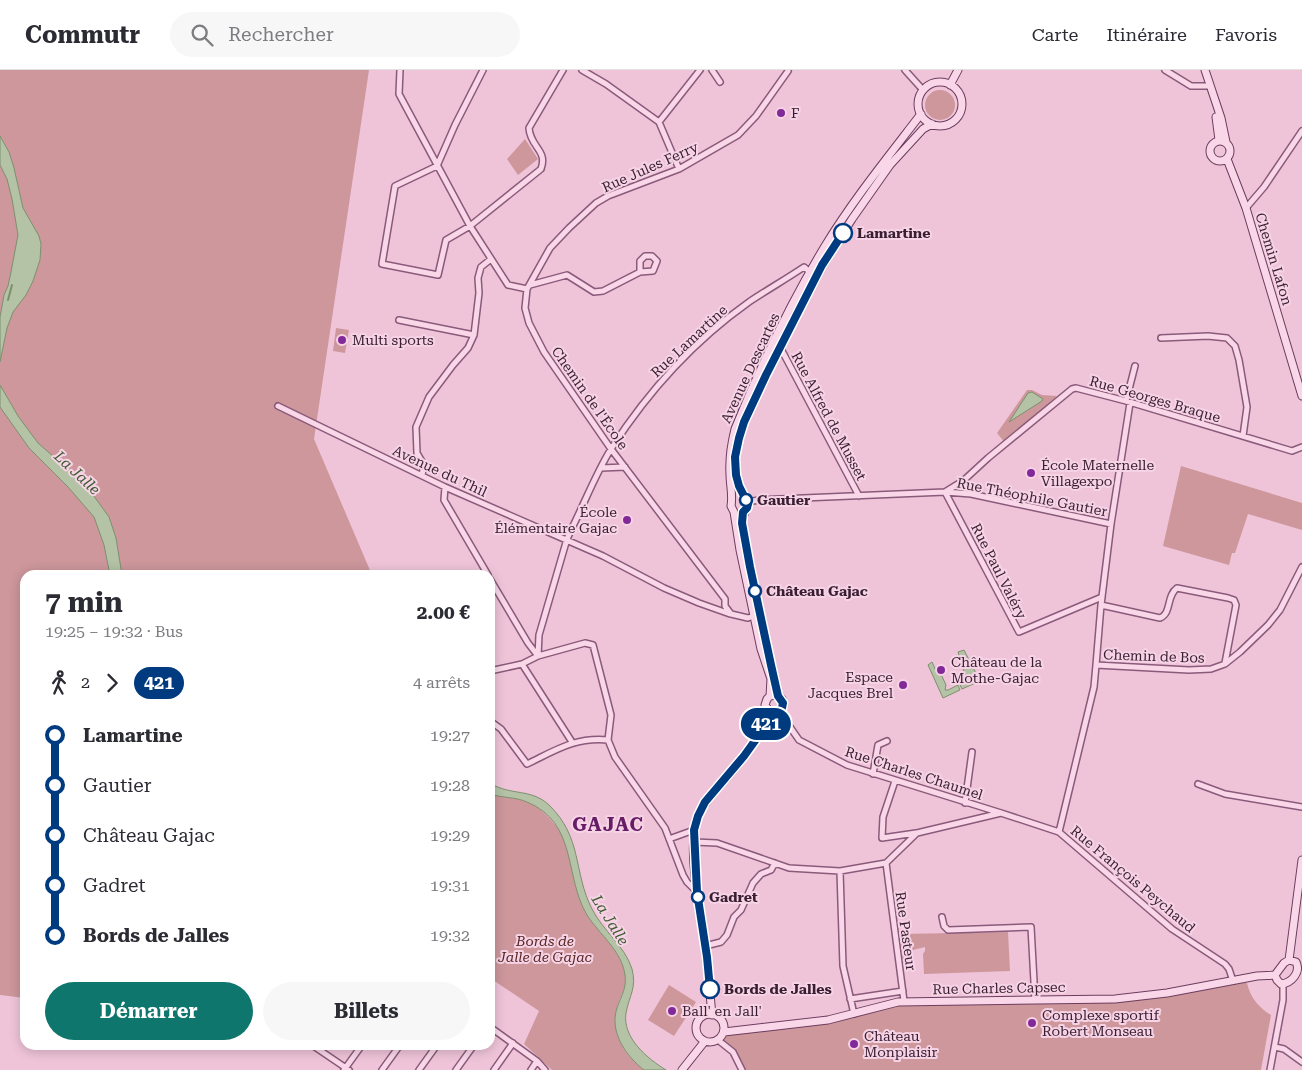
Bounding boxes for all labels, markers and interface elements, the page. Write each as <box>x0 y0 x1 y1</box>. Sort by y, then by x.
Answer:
search box <box>170 12 520 57</box>
text: Commutr <box>25 21 140 49</box>
icon: search <box>188 21 216 49</box>
text: Rechercher <box>228 23 334 46</box>
text: Carte <box>1032 24 1078 45</box>
text: Itinéraire <box>1106 24 1187 45</box>
text: Favoris <box>1215 24 1277 45</box>
place label: F <box>791 105 799 121</box>
marker: F <box>775 107 787 119</box>
street label: Rue Jules Ferry <box>599 138 701 195</box>
street label: Chemin Lafon <box>1252 211 1296 307</box>
marker: Lamartine <box>833 223 853 243</box>
place label: Lamartine <box>857 225 931 241</box>
street label: Rue Lamartine <box>648 301 731 380</box>
street label: Avenue Descartes <box>717 310 783 426</box>
place label: Multi sports <box>352 332 434 348</box>
marker: Multi sports <box>336 334 348 346</box>
street label: Chemin de l'École <box>548 343 632 453</box>
street label: Rue Alfred de Musset <box>788 349 870 483</box>
street label: Rue Georges Braque <box>1088 373 1223 425</box>
street label: Avenue du Thil <box>390 442 490 500</box>
water label: La Jalle <box>50 447 104 499</box>
place label: École Maternelle Villagexpo <box>1041 457 1154 489</box>
marker: École Maternelle Villagexpo <box>1025 467 1037 479</box>
street label: Rue Théophile Gautier <box>955 475 1109 519</box>
place label: Gautier <box>757 492 811 508</box>
marker: Gautier <box>739 493 753 507</box>
place label: École Élémentaire Gajac <box>494 504 617 536</box>
marker: École Élémentaire Gajac <box>621 514 633 526</box>
street label: Rue Paul Valéry <box>968 521 1030 622</box>
place label: Château Gajac <box>766 583 868 599</box>
marker: Château Gajac <box>748 584 762 598</box>
text: 7 min <box>45 586 123 619</box>
text: 2.00 € <box>417 601 470 624</box>
text: 19:25 – 19:32 · Bus <box>45 622 183 641</box>
street label: Chemin de Bos <box>1103 646 1205 666</box>
place label: Château de la Mothe-Gajac <box>951 654 1043 686</box>
marker: Château de la Mothe-Gajac <box>935 664 947 676</box>
icon: walk <box>45 669 73 697</box>
icon: forward <box>98 669 126 697</box>
place label: Espace Jacques Brel <box>808 669 894 701</box>
text: 421 <box>144 672 174 693</box>
text: 2 <box>81 673 90 692</box>
text: 4 arrêts <box>413 673 470 692</box>
marker: Espace Jacques Brel <box>897 679 909 691</box>
line badge: 421 <box>737 708 795 740</box>
text: 421 <box>751 713 781 734</box>
text: Lamartine <box>83 724 183 747</box>
text: 19:27 <box>430 726 470 745</box>
street label: Rue Charles Chaumel <box>843 743 986 803</box>
text: Gautier <box>83 774 152 797</box>
text: 19:28 <box>430 776 470 795</box>
district label: GAJAC <box>572 813 644 836</box>
street label: Rue François Peychaud <box>1068 822 1198 936</box>
text: Château Gajac <box>83 824 215 847</box>
text: 19:29 <box>430 826 470 845</box>
text: Gadret <box>83 874 146 897</box>
text: 19:31 <box>430 876 470 895</box>
place label: Gadret <box>709 889 758 905</box>
marker: Gadret <box>691 890 705 904</box>
water label: La Jalle <box>587 891 633 949</box>
street label: Rue Pasteur <box>893 891 919 972</box>
text: Bords de Jalles <box>83 924 229 947</box>
text: 19:32 <box>430 926 470 945</box>
park label: Bords de Jalle de Gajac <box>497 933 593 965</box>
marker: Bords de Jalles <box>700 979 720 999</box>
street label: Rue Charles Capsec <box>932 979 1066 997</box>
place label: Bords de Jalles <box>724 981 832 997</box>
button: Démarrer <box>45 982 253 1040</box>
button: Billets <box>263 982 470 1040</box>
place label: Ball' en Jall' <box>682 1003 762 1019</box>
marker: Ball' en Jall' <box>666 1005 678 1017</box>
place label: Complexe sportif Robert Monseau <box>1042 1007 1160 1039</box>
marker: Complexe sportif Robert Monseau <box>1026 1017 1038 1029</box>
place label: Château Monplaisir <box>864 1028 938 1060</box>
marker: Château Monplaisir <box>848 1038 860 1050</box>

